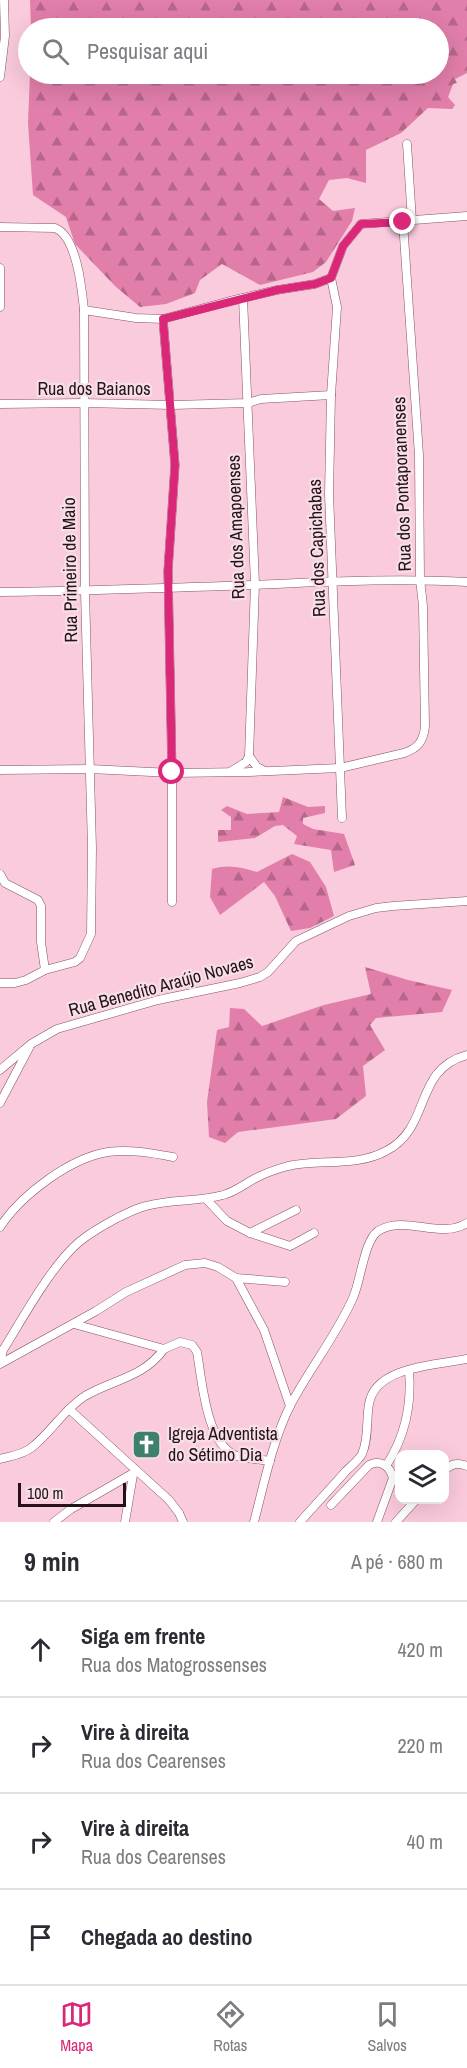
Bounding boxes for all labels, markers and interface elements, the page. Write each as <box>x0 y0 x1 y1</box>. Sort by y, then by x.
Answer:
search box <box>18 18 449 84</box>
icon: search <box>39 35 72 68</box>
text: Pesquisar aqui <box>87 36 208 66</box>
route end <box>389 208 415 234</box>
street label: Rua dos Baianos <box>37 376 151 401</box>
street label: Rua dos Pontaporanenses <box>386 396 417 572</box>
street label: Rua dos Amapoenses <box>220 454 251 600</box>
street label: Rua dos Capichabas <box>302 479 331 617</box>
street label: Rua Primeiro de Maio <box>56 497 83 643</box>
route start <box>158 758 184 784</box>
street label: Rua Benedito Araújo Novaes <box>66 949 256 1022</box>
place label: Igreja Adventista do Sétimo Dia <box>168 1421 278 1467</box>
church icon: Igreja Adventista do Sétimo Dia <box>131 1428 163 1460</box>
map controls <box>395 1450 449 1504</box>
button: layers <box>395 1450 449 1504</box>
scale bar <box>18 1480 126 1508</box>
text: 100 m <box>27 1482 63 1504</box>
text: 9 min <box>24 1544 80 1579</box>
text: A pé · 680 m <box>351 1548 443 1575</box>
text: Siga em frente <box>81 1621 205 1651</box>
icon: ahead <box>24 1633 57 1666</box>
text: 420 m <box>397 1636 443 1663</box>
text: Rua dos Matogrossenses <box>81 1651 267 1678</box>
text: Vire à direita <box>81 1717 189 1747</box>
icon: right <box>24 1729 57 1762</box>
text: 220 m <box>397 1732 443 1759</box>
text: Rua dos Cearenses <box>81 1747 226 1774</box>
text: Vire à direita <box>81 1813 189 1843</box>
icon: right <box>24 1825 57 1858</box>
text: 40 m <box>407 1828 443 1855</box>
text: Rua dos Cearenses <box>81 1843 226 1870</box>
icon: arrive <box>24 1921 57 1954</box>
text: Chegada ao destino <box>81 1922 252 1952</box>
tab: Mapa <box>60 1998 93 2056</box>
tab: Rotas <box>213 1998 247 2056</box>
tab: Salvos <box>368 1998 407 2056</box>

